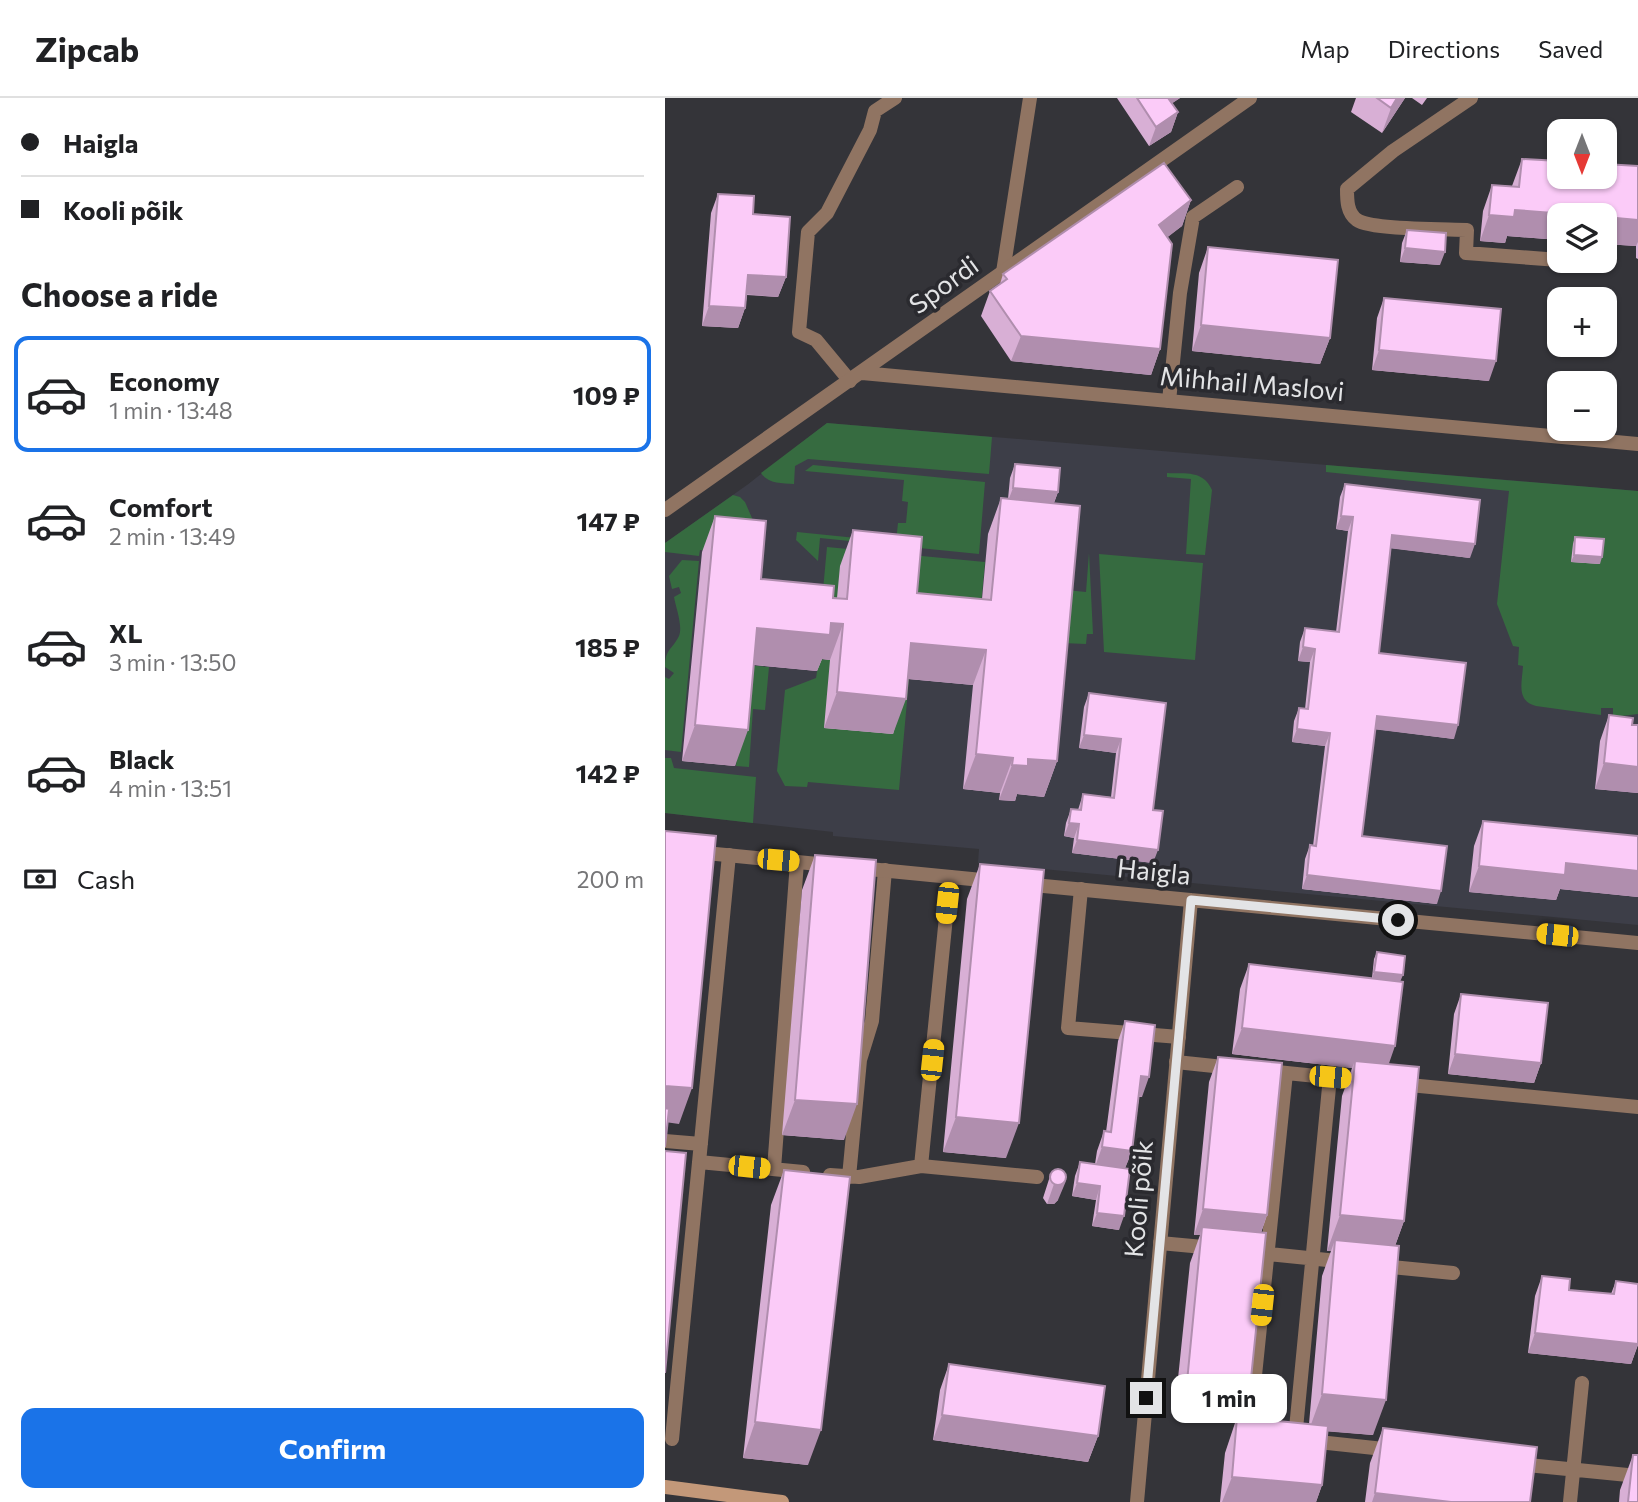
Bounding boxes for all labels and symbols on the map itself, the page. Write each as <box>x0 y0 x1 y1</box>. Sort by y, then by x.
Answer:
north arrow <box>1547 119 1617 189</box>
street label: Spordi <box>903 248 984 319</box>
street label: Mihhail Maslovi <box>1159 359 1346 406</box>
car <box>757 848 800 872</box>
street label: Haigla <box>1116 851 1193 890</box>
car <box>935 881 960 925</box>
route start <box>1382 904 1414 936</box>
car <box>1536 922 1579 948</box>
car <box>920 1038 945 1082</box>
car <box>1309 1065 1352 1089</box>
street label: Kooli põik <box>1117 1139 1158 1259</box>
car <box>728 1154 771 1180</box>
car <box>1250 1283 1275 1327</box>
callout: 1 min <box>1170 1374 1286 1422</box>
route end <box>1130 1382 1162 1414</box>

